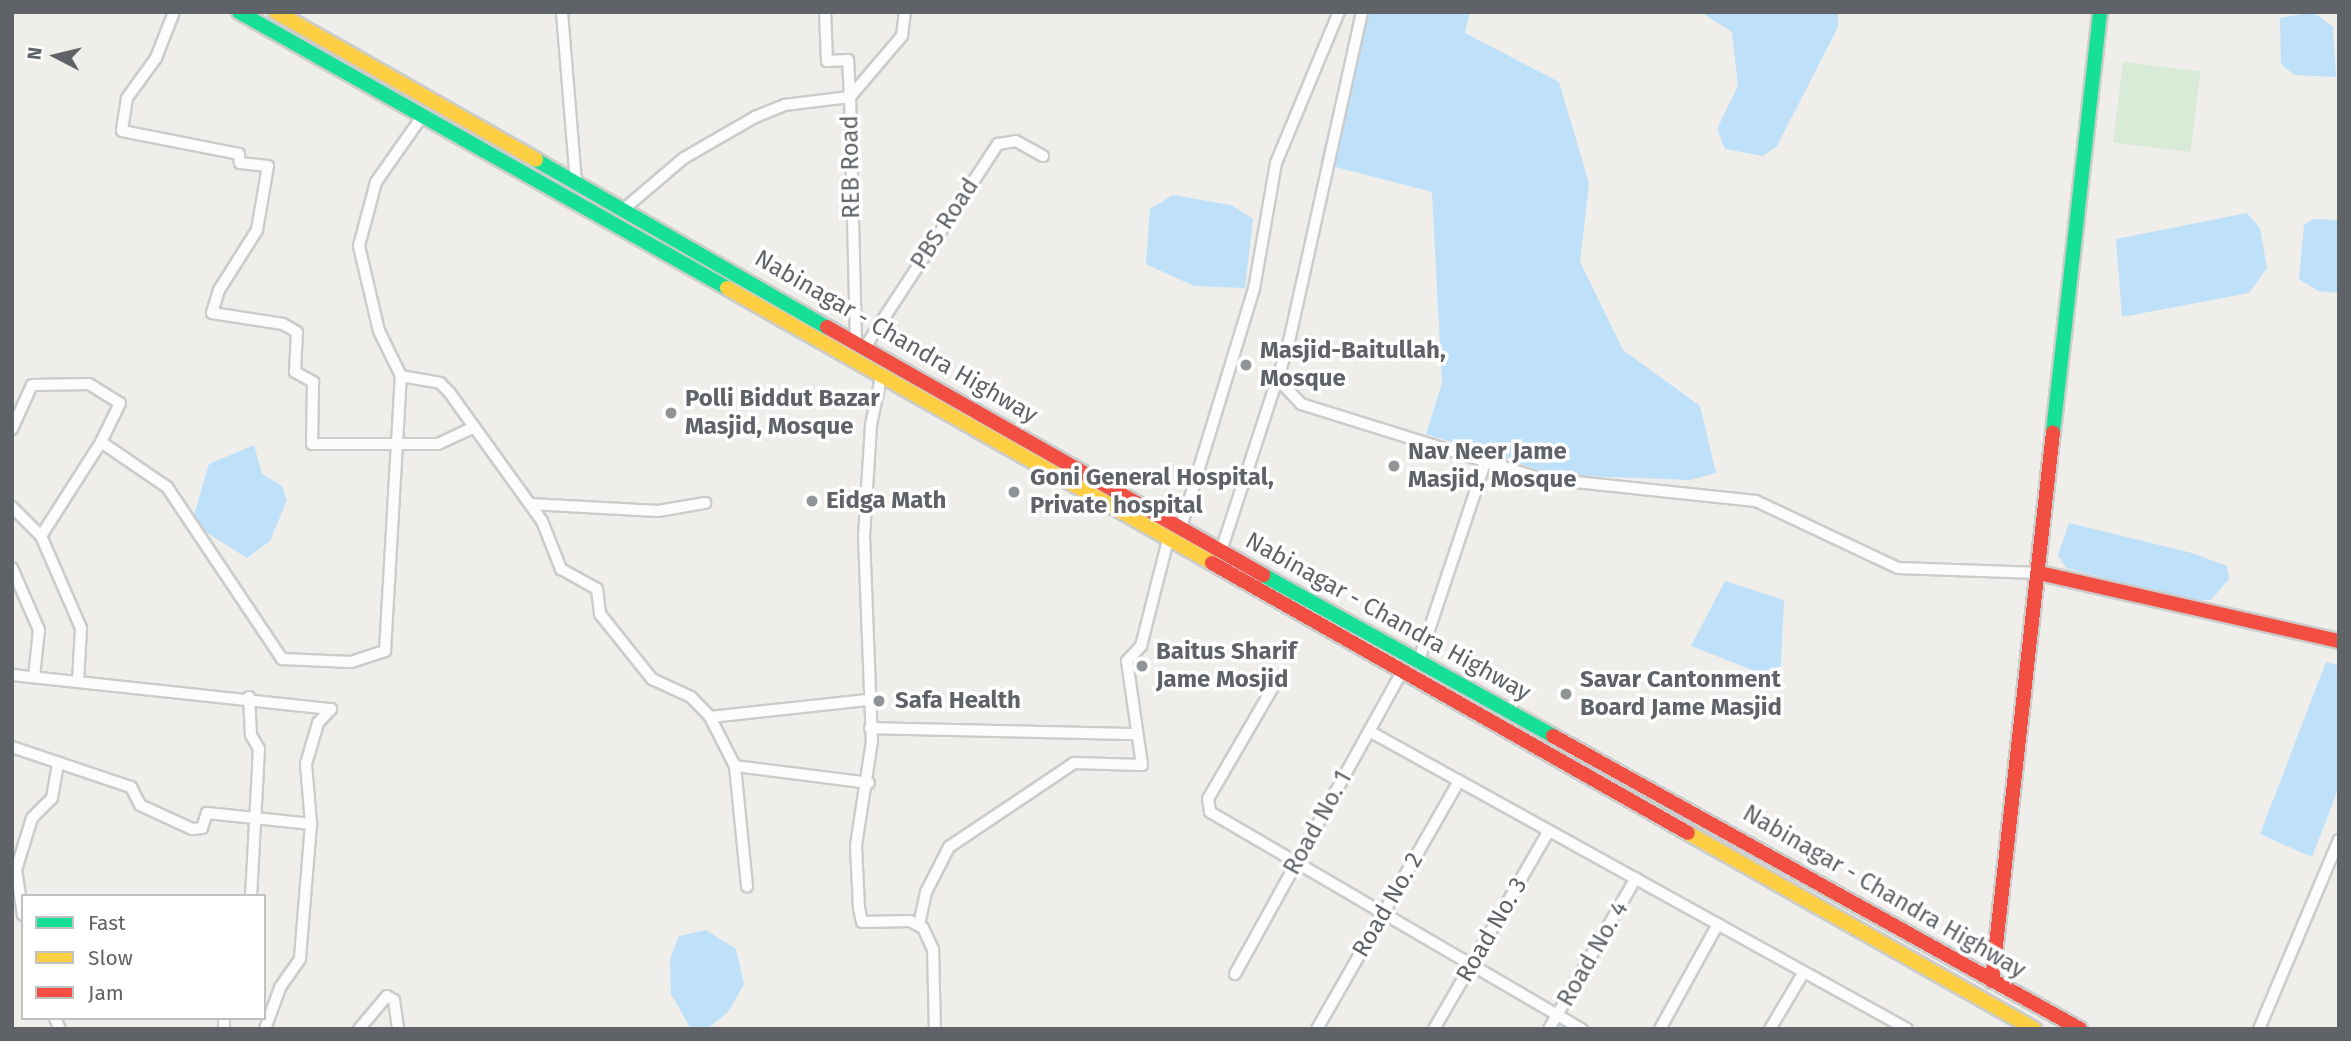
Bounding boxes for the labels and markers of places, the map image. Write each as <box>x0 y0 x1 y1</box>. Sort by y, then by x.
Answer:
place label: Masjid-Baitullah, Mosque <box>1260 337 1446 393</box>
marker: Masjid-Baitullah, Mosque <box>1238 357 1254 373</box>
place label: Polli Biddut Bazar Masjid, Mosque <box>685 385 880 441</box>
marker: Polli Biddut Bazar Masjid, Mosque <box>663 405 679 421</box>
place label: Nav Neer Jame Masjid, Mosque <box>1408 438 1577 494</box>
marker: Nav Neer Jame Masjid, Mosque <box>1386 458 1402 474</box>
place label: Goni General Hospital, Private hospital <box>1030 464 1274 520</box>
marker: Goni General Hospital, Private hospital <box>1004 482 1024 502</box>
place label: Eidga Math <box>826 487 946 515</box>
marker: Eidga Math <box>804 493 820 509</box>
place label: Baitus Sharif Jame Mosjid <box>1156 638 1297 694</box>
marker: Baitus Sharif Jame Mosjid <box>1134 658 1150 674</box>
place label: Savar Cantonment Board Jame Masjid <box>1580 666 1782 722</box>
marker: Savar Cantonment Board Jame Masjid <box>1558 686 1574 702</box>
place label: Safa Health <box>895 687 1021 715</box>
marker: Safa Health <box>869 691 889 711</box>

